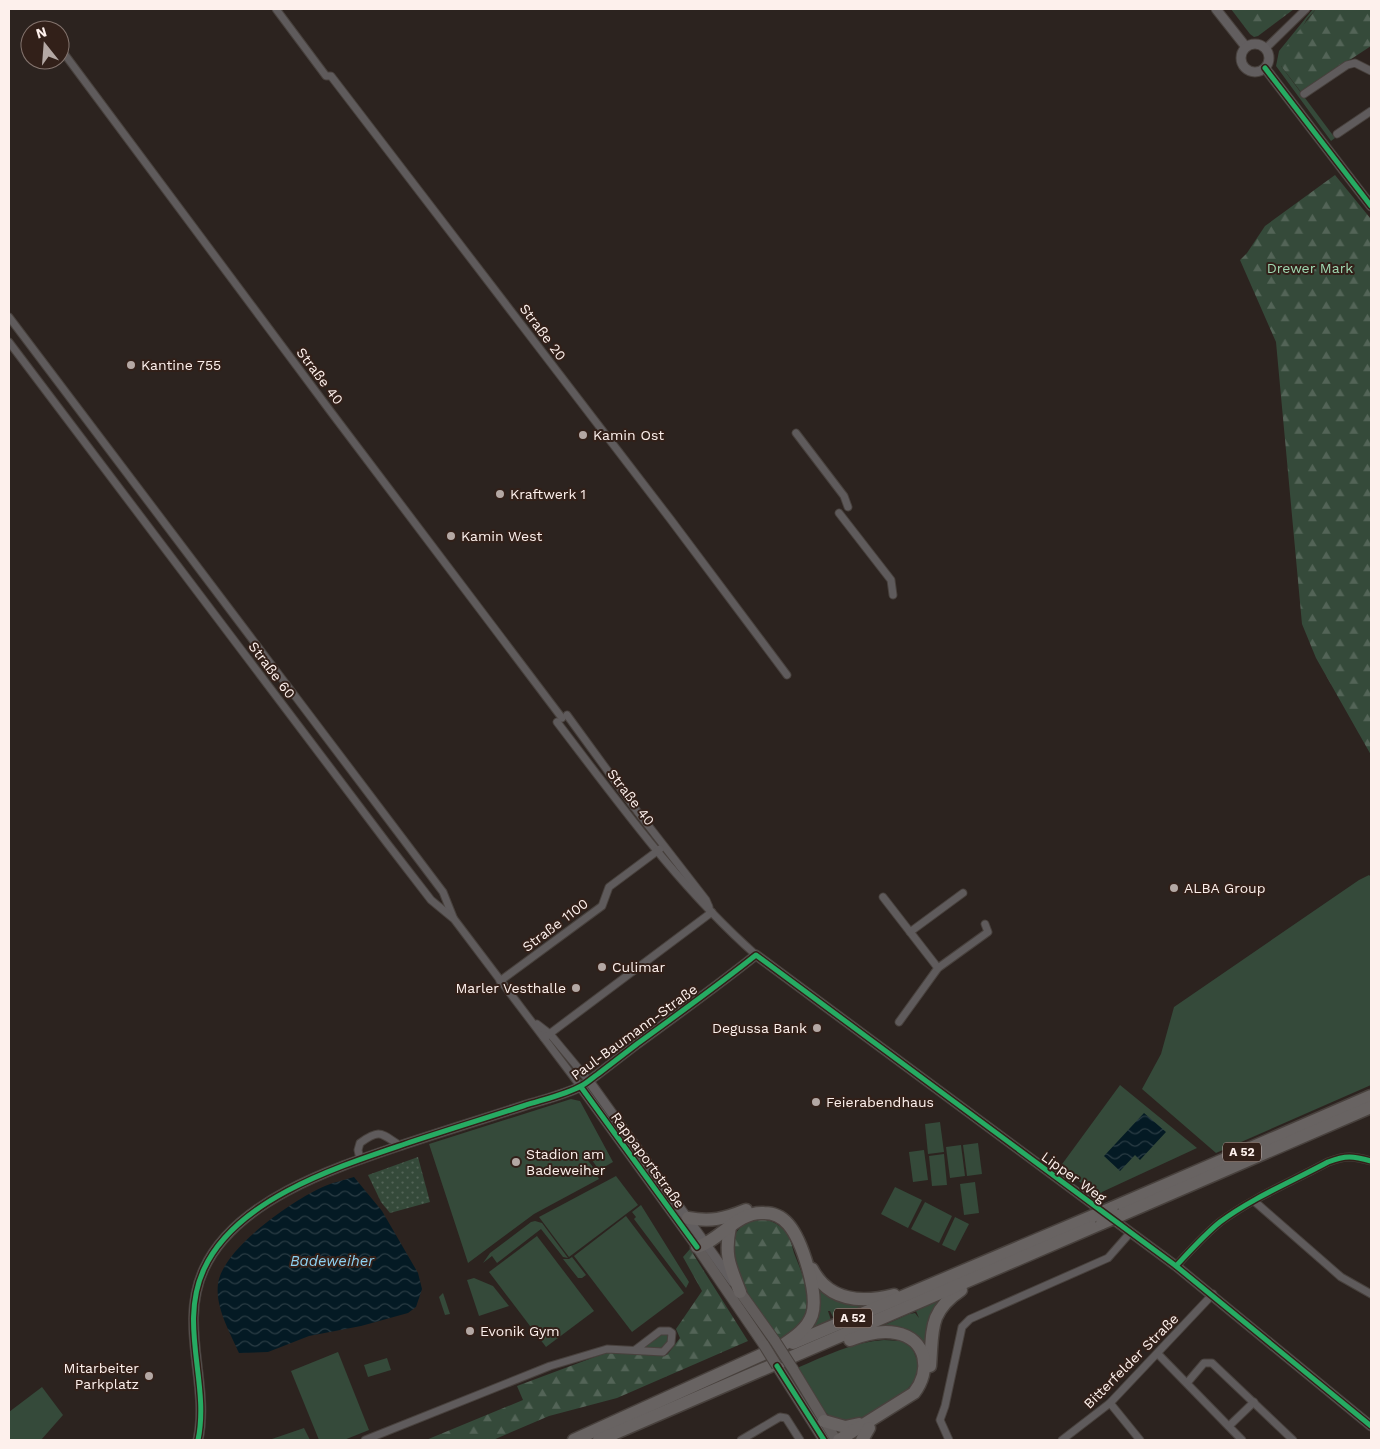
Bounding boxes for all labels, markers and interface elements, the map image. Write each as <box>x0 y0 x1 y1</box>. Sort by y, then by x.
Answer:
north arrow <box>20 20 70 70</box>
text: N <box>34 23 48 42</box>
park label: Drewer Mark <box>1267 260 1353 276</box>
street label: Straße 20 <box>517 301 569 363</box>
street label: Straße 40 <box>293 344 347 408</box>
place label: Kantine 755 <box>141 357 221 373</box>
marker: Kantine 755 <box>125 359 137 371</box>
place label: Kamin Ost <box>593 427 664 443</box>
marker: Kamin Ost <box>577 429 589 441</box>
place label: Kraftwerk 1 <box>510 486 586 502</box>
marker: Kraftwerk 1 <box>494 488 506 500</box>
place label: Kamin West <box>461 528 543 544</box>
marker: Kamin West <box>445 530 457 542</box>
street label: Straße 60 <box>245 638 299 702</box>
street label: Straße 40 <box>604 766 658 828</box>
place label: ALBA Group <box>1184 880 1266 896</box>
marker: ALBA Group <box>1168 882 1180 894</box>
street label: Straße 1100 <box>519 895 591 955</box>
place label: Culimar <box>612 959 666 975</box>
marker: Culimar <box>596 961 608 973</box>
place label: Marler Vesthalle <box>455 980 566 996</box>
street label: Paul-Baumann-Straße <box>568 981 700 1083</box>
marker: Marler Vesthalle <box>570 982 582 994</box>
place label: Degussa Bank <box>712 1020 807 1036</box>
marker: Degussa Bank <box>811 1022 823 1034</box>
place label: Feierabendhaus <box>826 1094 934 1110</box>
marker: Feierabendhaus <box>810 1096 822 1108</box>
street label: Rappaportstraße <box>608 1109 688 1211</box>
road number: A 52 <box>1223 1142 1261 1162</box>
place label: Stadion am Badeweiher <box>526 1146 606 1178</box>
street label: Lipper Weg <box>1039 1148 1110 1206</box>
marker: Stadion am Badeweiher <box>510 1156 522 1168</box>
water label: Badeweiher <box>290 1252 375 1270</box>
road number: A 52 <box>834 1309 872 1328</box>
street label: Bitterfelder Straße <box>1080 1310 1182 1412</box>
place label: Evonik Gym <box>480 1323 560 1339</box>
marker: Evonik Gym <box>464 1325 476 1337</box>
place label: Mitarbeiter Parkplatz <box>64 1360 139 1392</box>
marker: Mitarbeiter Parkplatz <box>143 1370 155 1382</box>

